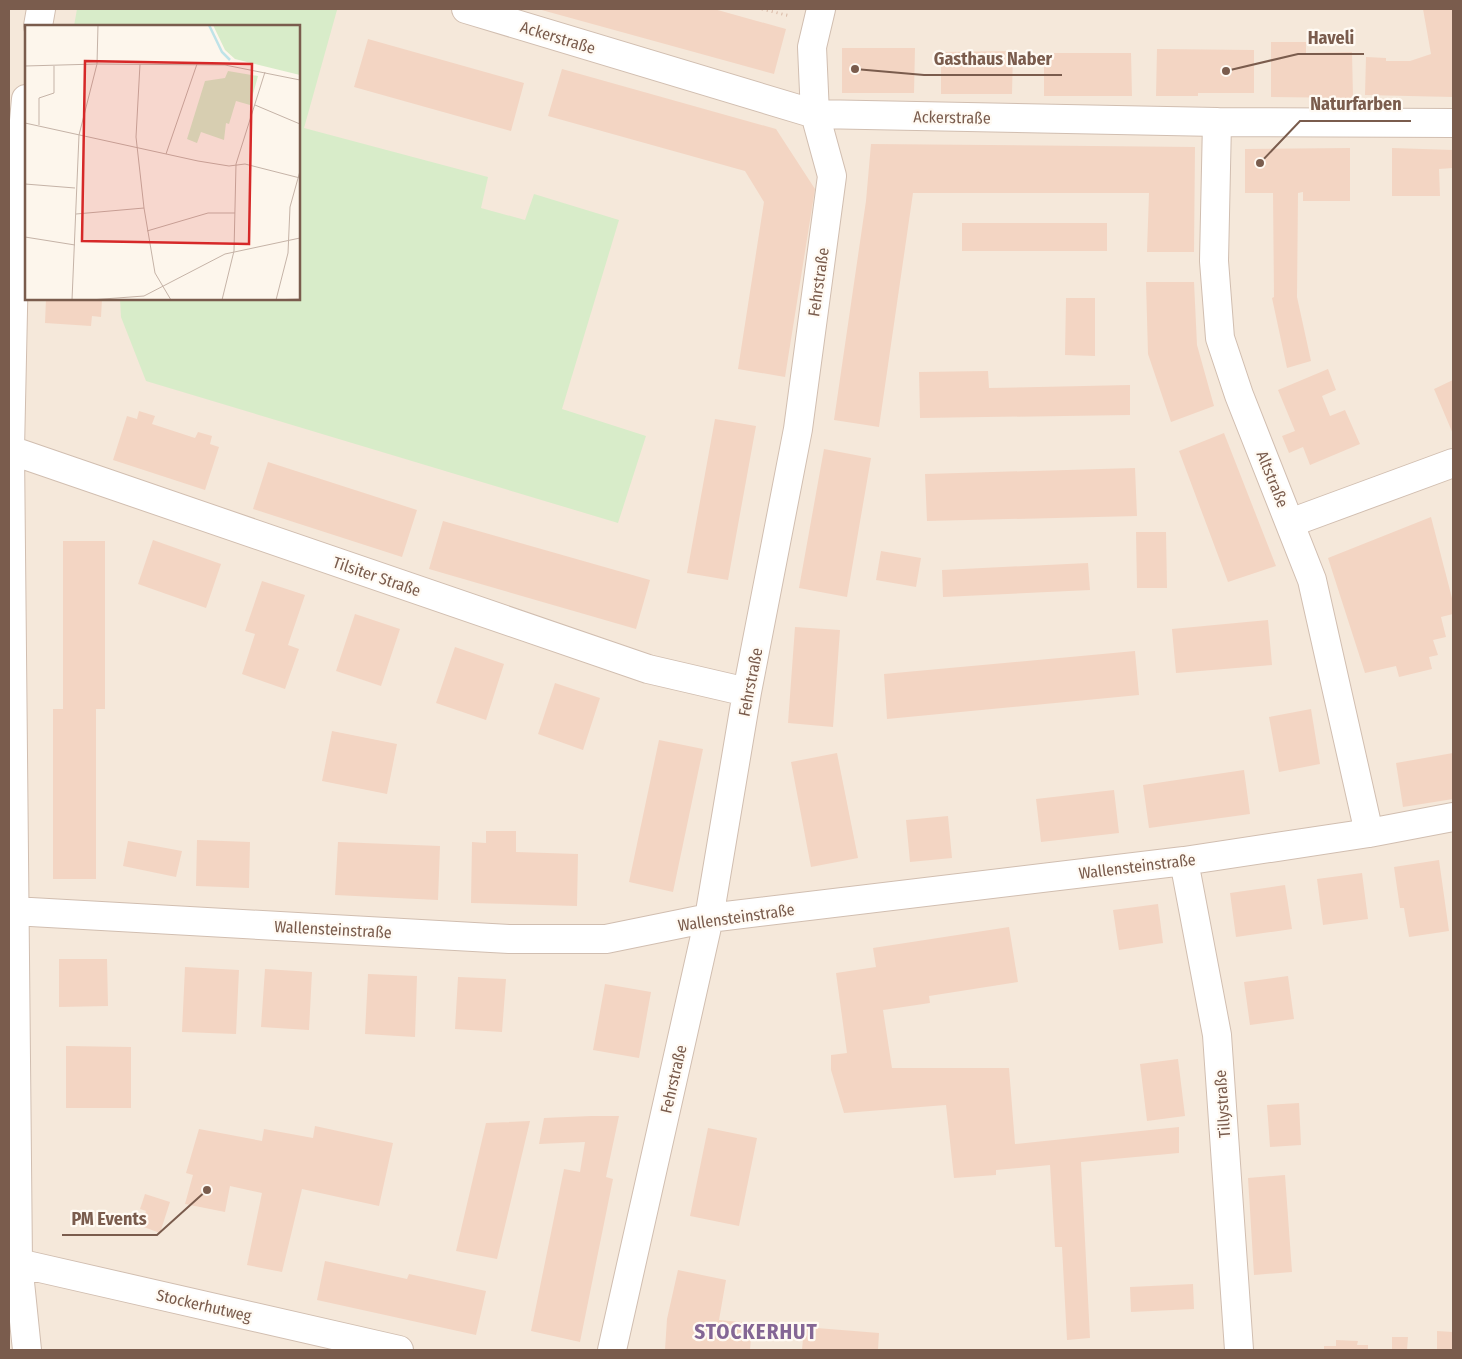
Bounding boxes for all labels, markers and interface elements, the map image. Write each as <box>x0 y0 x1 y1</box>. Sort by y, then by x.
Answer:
street label: Ackerstraße <box>518 17 598 58</box>
callout: Haveli <box>1298 21 1364 54</box>
inset map <box>25 25 300 300</box>
text: Haveli <box>1308 27 1354 49</box>
callout: Gasthaus Naber <box>924 42 1062 75</box>
text: Gasthaus Naber <box>934 48 1053 70</box>
callout: Naturfarben <box>1300 88 1411 121</box>
text: Naturfarben <box>1310 93 1402 115</box>
street label: Ackerstraße <box>913 107 991 128</box>
street label: Fehrstraße <box>804 246 833 318</box>
street label: Altstraße <box>1253 448 1292 510</box>
street label: Tilsiter Straße <box>331 553 423 600</box>
street label: Fehrstraße <box>735 646 766 718</box>
street label: Wallensteinstraße <box>1078 850 1197 883</box>
street label: Wallensteinstraße <box>677 900 796 935</box>
street label: Wallensteinstraße <box>274 917 392 942</box>
street label: Fehrstraße <box>656 1043 691 1115</box>
street label: Tillystraße <box>1211 1069 1234 1139</box>
callout: PM Events <box>62 1202 157 1235</box>
text: PM Events <box>71 1208 147 1230</box>
street label: Stockerhutweg <box>155 1285 254 1326</box>
district label: STOCKERHUT <box>694 1319 818 1345</box>

